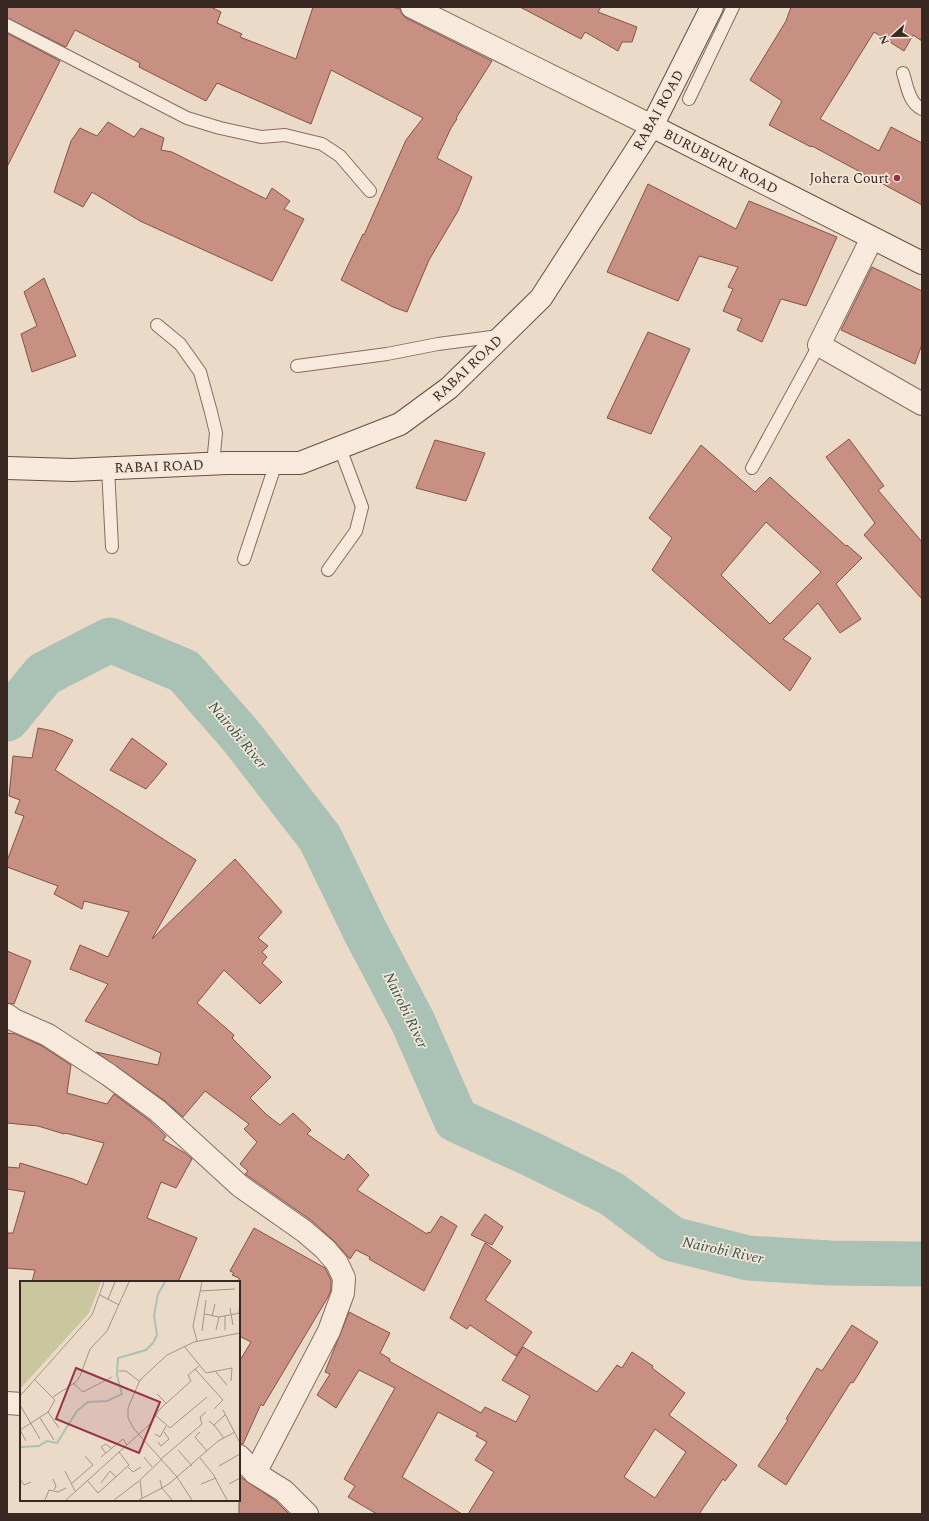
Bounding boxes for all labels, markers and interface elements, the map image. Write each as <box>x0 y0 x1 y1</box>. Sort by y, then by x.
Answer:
north arrow <box>873 16 913 56</box>
text: N <box>875 32 894 47</box>
street label: RABAI ROAD <box>628 66 689 155</box>
street label: BURUBURU ROAD <box>660 123 782 199</box>
place label: Johera Court <box>809 168 889 189</box>
marker: Johera Court <box>892 173 902 183</box>
street label: RABAI ROAD <box>427 330 507 407</box>
street label: RABAI ROAD <box>114 454 204 479</box>
water label: Nairobi River <box>202 696 273 775</box>
water label: Nairobi River <box>377 968 434 1053</box>
water label: Nairobi River <box>680 1231 766 1270</box>
inset map <box>20 1281 240 1501</box>

